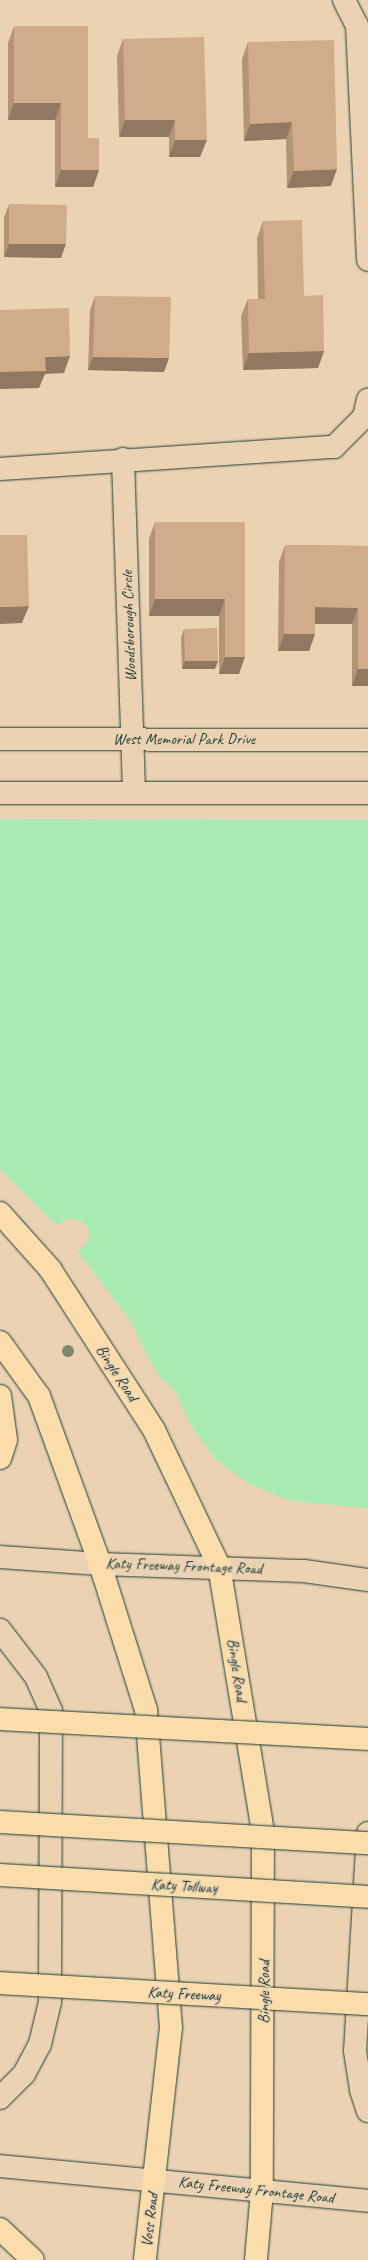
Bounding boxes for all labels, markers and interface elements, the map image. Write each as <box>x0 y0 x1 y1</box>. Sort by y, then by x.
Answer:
street label: Woodsborough Circle <box>117 570 141 682</box>
street label: West Memorial Park Drive <box>112 729 256 749</box>
street label: Bingle Road <box>92 1341 142 1405</box>
street label: Katy Freeway Frontage Road <box>106 1554 262 1578</box>
street label: Bingle Road <box>223 1637 251 1703</box>
street label: Katy Tollway <box>151 1875 217 1897</box>
street label: Bingle Road <box>254 1961 274 2023</box>
street label: Katy Freeway <box>147 1983 221 2005</box>
street label: Katy Freeway Frontage Road <box>178 2172 334 2208</box>
street label: Voss Road <box>137 2192 163 2248</box>

